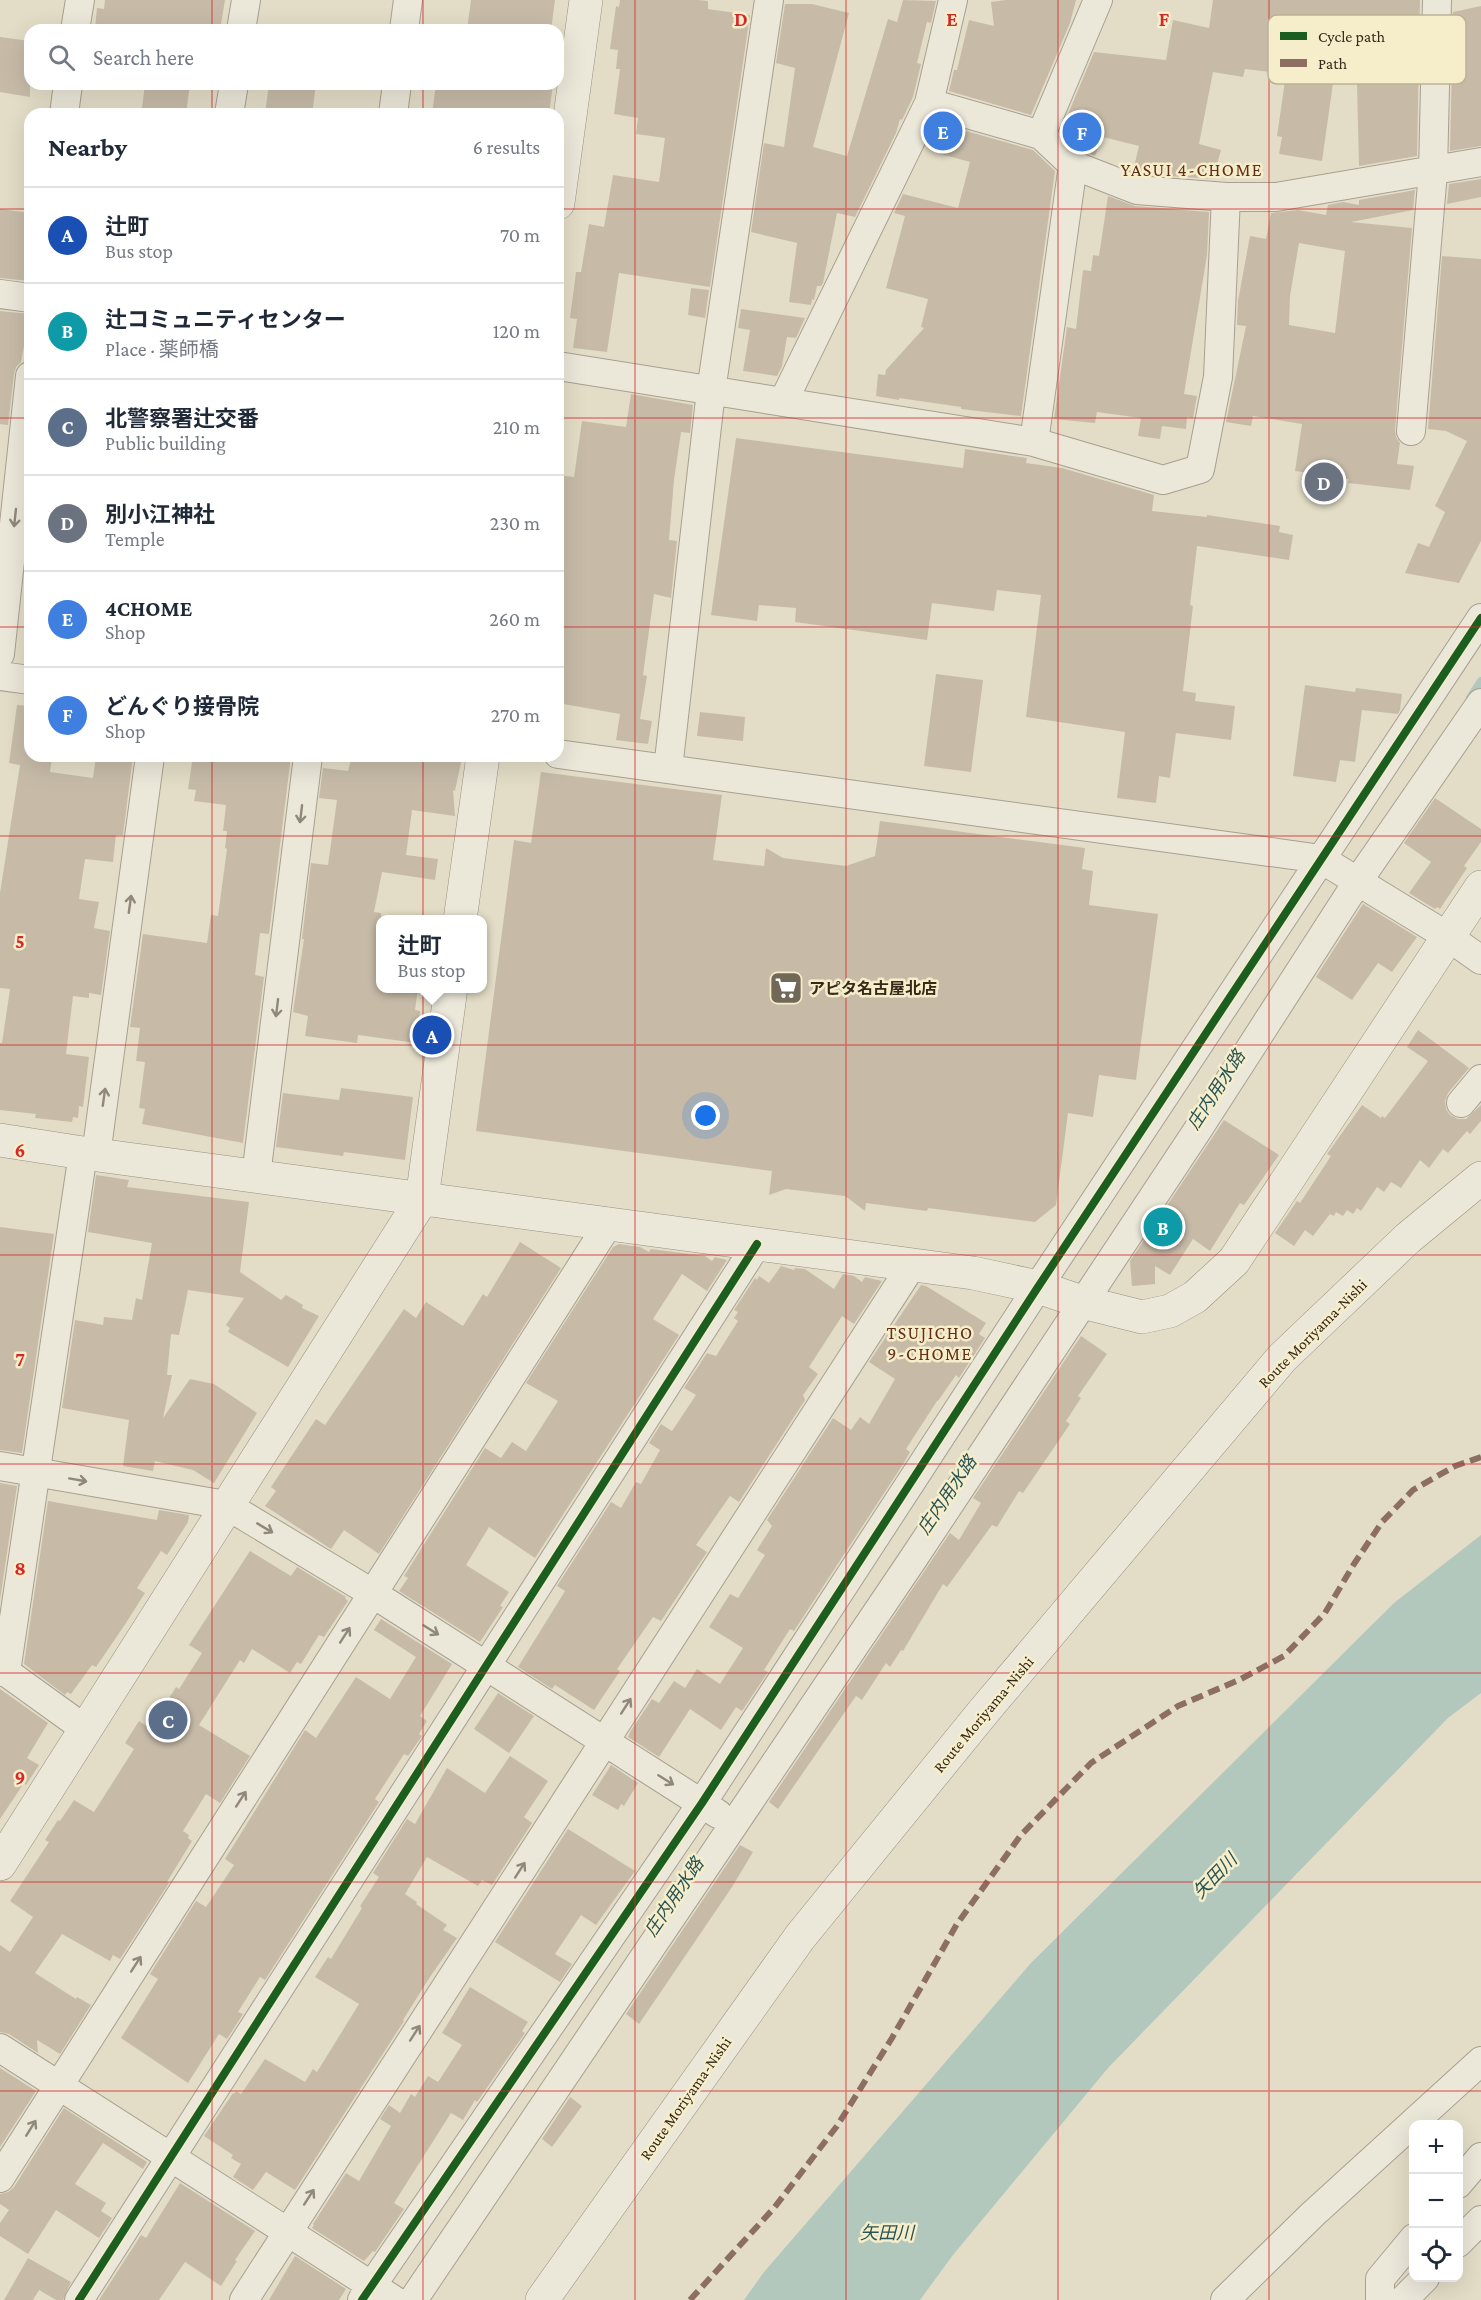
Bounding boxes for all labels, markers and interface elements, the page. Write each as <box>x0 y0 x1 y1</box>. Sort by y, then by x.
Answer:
text: D <box>734 8 748 30</box>
text: E <box>946 8 958 30</box>
text: F <box>1159 8 1170 30</box>
legend <box>1268 15 1466 84</box>
search box <box>24 24 564 90</box>
text: Cycle path <box>1318 28 1385 46</box>
icon: search <box>45 41 78 74</box>
text: Search here <box>93 45 194 70</box>
text: Path <box>1318 55 1348 72</box>
pin: E <box>924 108 962 154</box>
pin: F <box>1062 110 1102 154</box>
text: Nearby <box>48 133 127 162</box>
text: 6 results <box>473 136 540 158</box>
district label: YASUI 4-CHOME <box>1121 160 1263 180</box>
text: 辻町 <box>105 214 149 239</box>
text: A <box>62 224 73 246</box>
text: 70 m <box>500 224 540 246</box>
text: Bus stop <box>105 240 173 262</box>
text: 辻コミュニティセンター <box>105 307 346 332</box>
text: B <box>62 320 73 342</box>
text: 120 m <box>493 320 540 342</box>
text: Place · 薬師橋 <box>105 338 219 360</box>
text: 北警察署辻交番 <box>105 406 259 431</box>
text: C <box>61 416 74 438</box>
text: 210 m <box>493 416 540 438</box>
text: Public building <box>105 432 226 454</box>
pin: D <box>1304 460 1344 504</box>
text: 別小江神社 <box>105 502 215 527</box>
one-way arrow <box>9 507 20 527</box>
text: D <box>61 512 74 534</box>
text: 230 m <box>490 512 540 534</box>
text: Temple <box>105 528 165 550</box>
text: 4CHOME <box>105 596 192 621</box>
text: E <box>62 608 73 630</box>
text: 260 m <box>489 608 540 630</box>
text: Shop <box>105 621 146 643</box>
text: どんぐり接骨院 <box>105 694 259 719</box>
text: F <box>62 704 73 726</box>
text: 270 m <box>491 704 540 726</box>
text: Shop <box>105 720 146 742</box>
one-way arrow <box>295 804 306 823</box>
one-way arrow <box>125 894 136 914</box>
popup <box>376 915 487 993</box>
text: 5 <box>15 930 25 952</box>
text: 辻町 <box>398 933 442 958</box>
text: Bus stop <box>398 959 465 981</box>
supermarket icon: アピタ名古屋北店 <box>768 970 804 1006</box>
place label: アピタ名古屋北店 <box>809 980 937 997</box>
one-way arrow <box>271 997 282 1017</box>
pin: A <box>412 1012 452 1058</box>
water label: 庄内用水路 <box>1183 1045 1250 1133</box>
one-way arrow <box>98 1087 109 1107</box>
your location <box>691 1101 720 1130</box>
text: 6 <box>15 1139 25 1161</box>
pin: B <box>1144 1204 1182 1250</box>
street label: Route Moriyama-Nishi <box>1255 1276 1371 1392</box>
district label: TSUJICHO 9-CHOME <box>886 1323 974 1364</box>
text: 7 <box>15 1348 25 1370</box>
water label: 庄内用水路 <box>914 1450 982 1538</box>
one-way arrow <box>68 1474 88 1485</box>
one-way arrow <box>256 1522 273 1534</box>
text: 8 <box>14 1557 26 1579</box>
one-way arrow <box>422 1624 439 1637</box>
one-way arrow <box>340 1627 352 1644</box>
street label: Route Moriyama-Nishi <box>930 1653 1038 1776</box>
pin: C <box>148 1698 188 1742</box>
one-way arrow <box>620 1698 632 1715</box>
text: 9 <box>15 1766 25 1788</box>
one-way arrow <box>657 1774 674 1786</box>
one-way arrow <box>235 1791 247 1808</box>
water label: 矢田川 <box>1189 1848 1242 1902</box>
water label: 庄内用水路 <box>641 1852 709 1940</box>
one-way arrow <box>514 1861 527 1878</box>
one-way arrow <box>129 1955 142 1972</box>
one-way arrow <box>408 2025 421 2042</box>
street label: Route Moriyama-Nishi <box>637 2034 735 2164</box>
one-way arrow <box>26 2120 38 2137</box>
map controls <box>1409 2120 1463 2282</box>
button: + <box>1409 2120 1463 2174</box>
button: − <box>1409 2174 1463 2228</box>
one-way arrow <box>303 2189 315 2206</box>
water label: 矢田川 <box>860 2223 916 2243</box>
button: locate <box>1409 2228 1463 2282</box>

